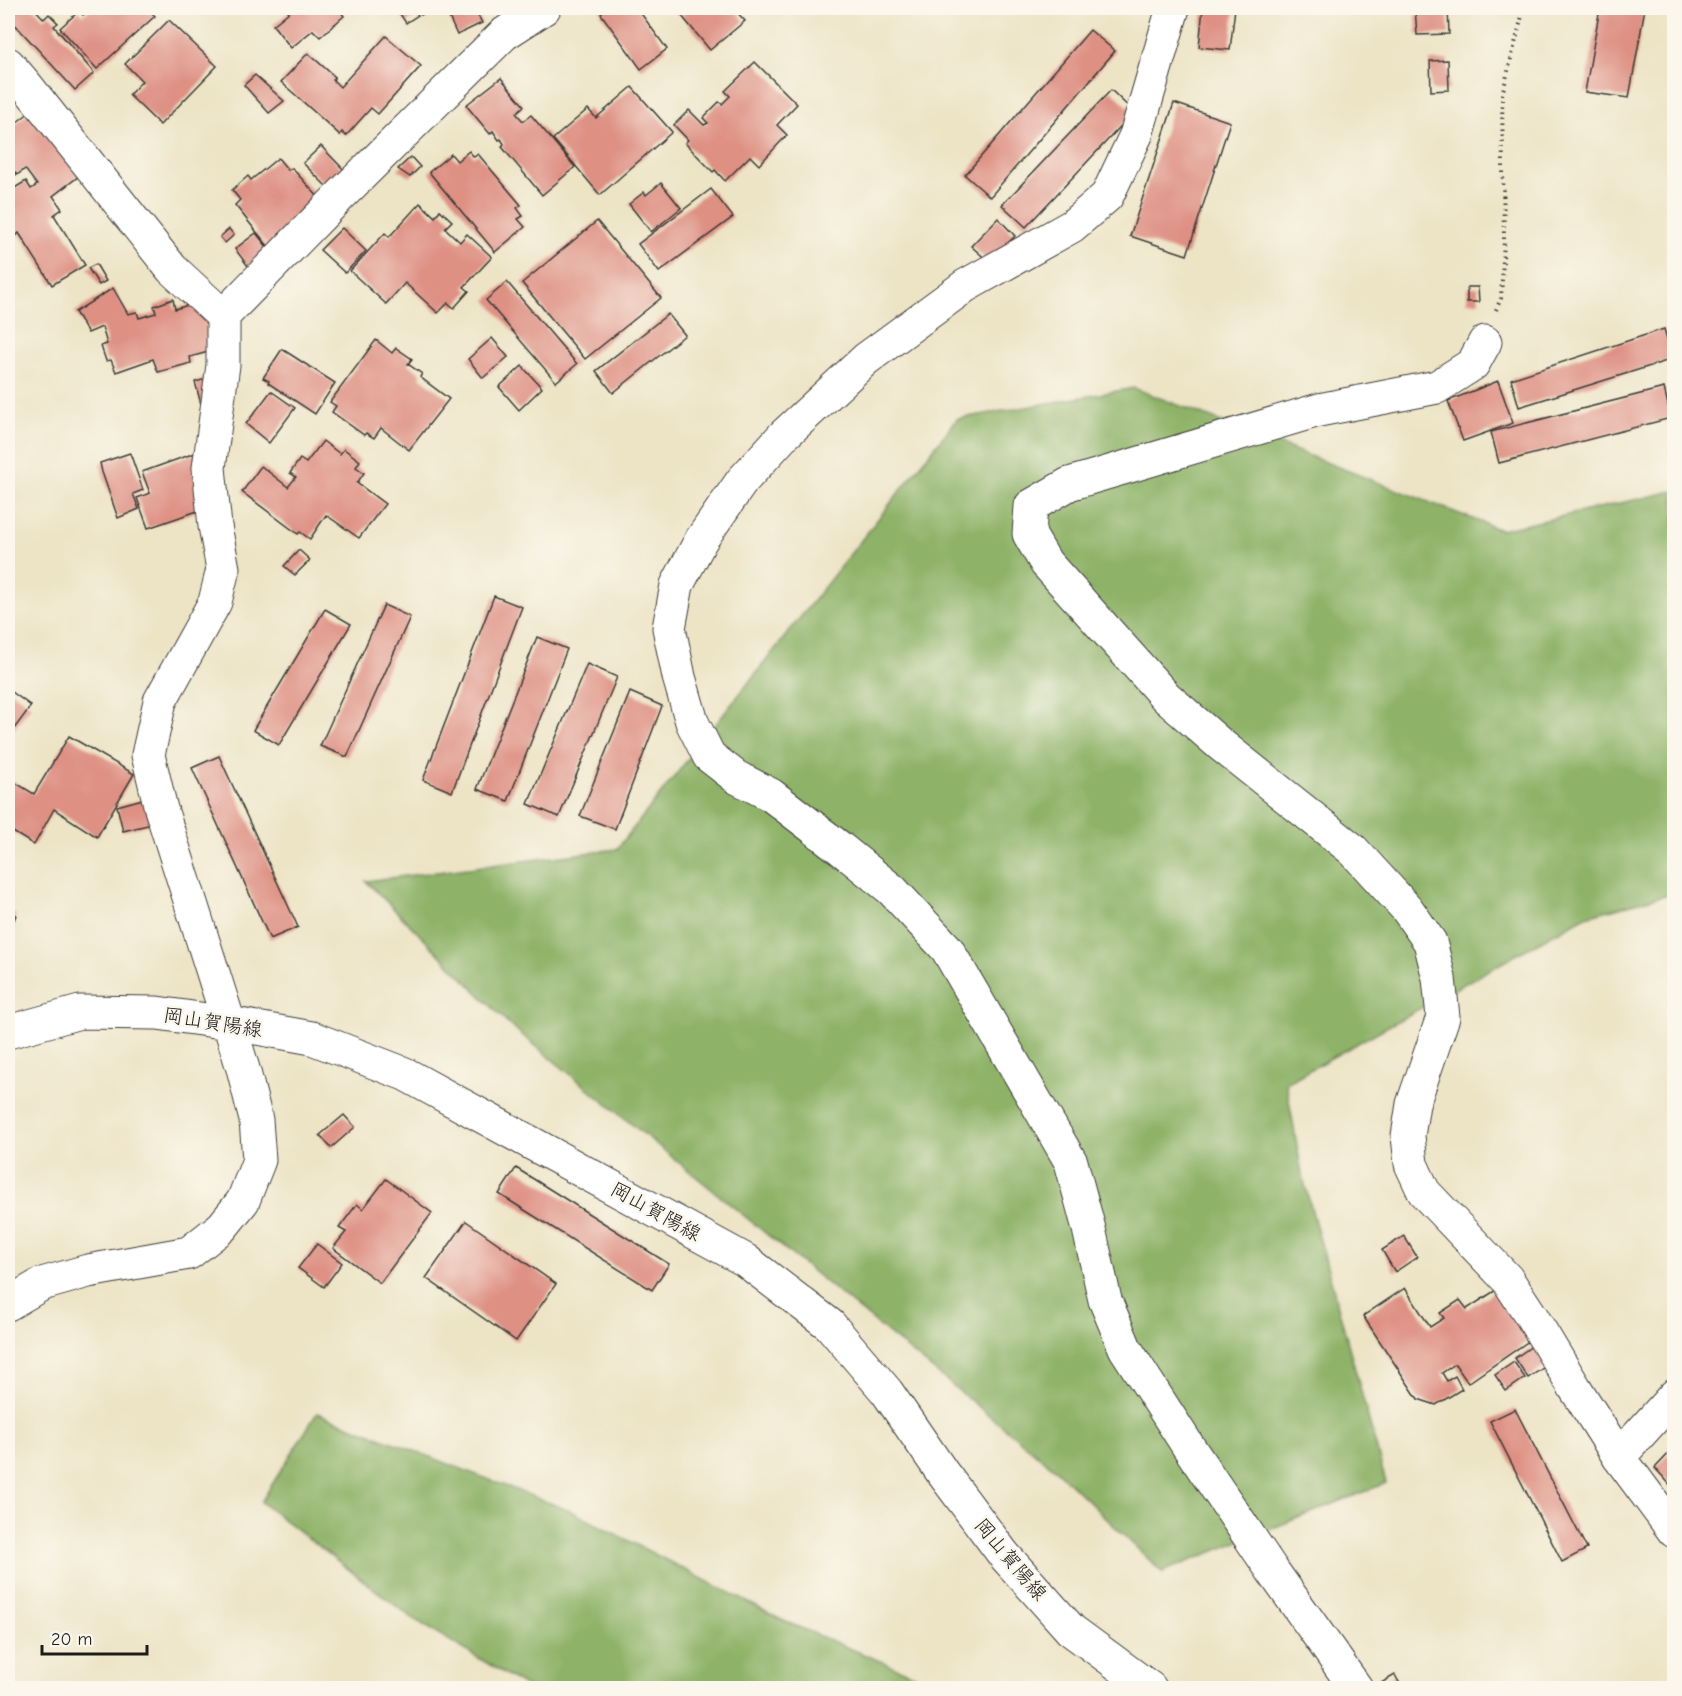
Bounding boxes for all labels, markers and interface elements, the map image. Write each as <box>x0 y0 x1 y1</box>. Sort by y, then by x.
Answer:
street label: 岡山賀陽線 <box>162 1003 264 1042</box>
street label: 岡山賀陽線 <box>606 1177 705 1246</box>
street label: 岡山賀陽線 <box>970 1514 1052 1605</box>
scale bar <box>42 1618 147 1656</box>
text: 20 m <box>51 1629 92 1650</box>

